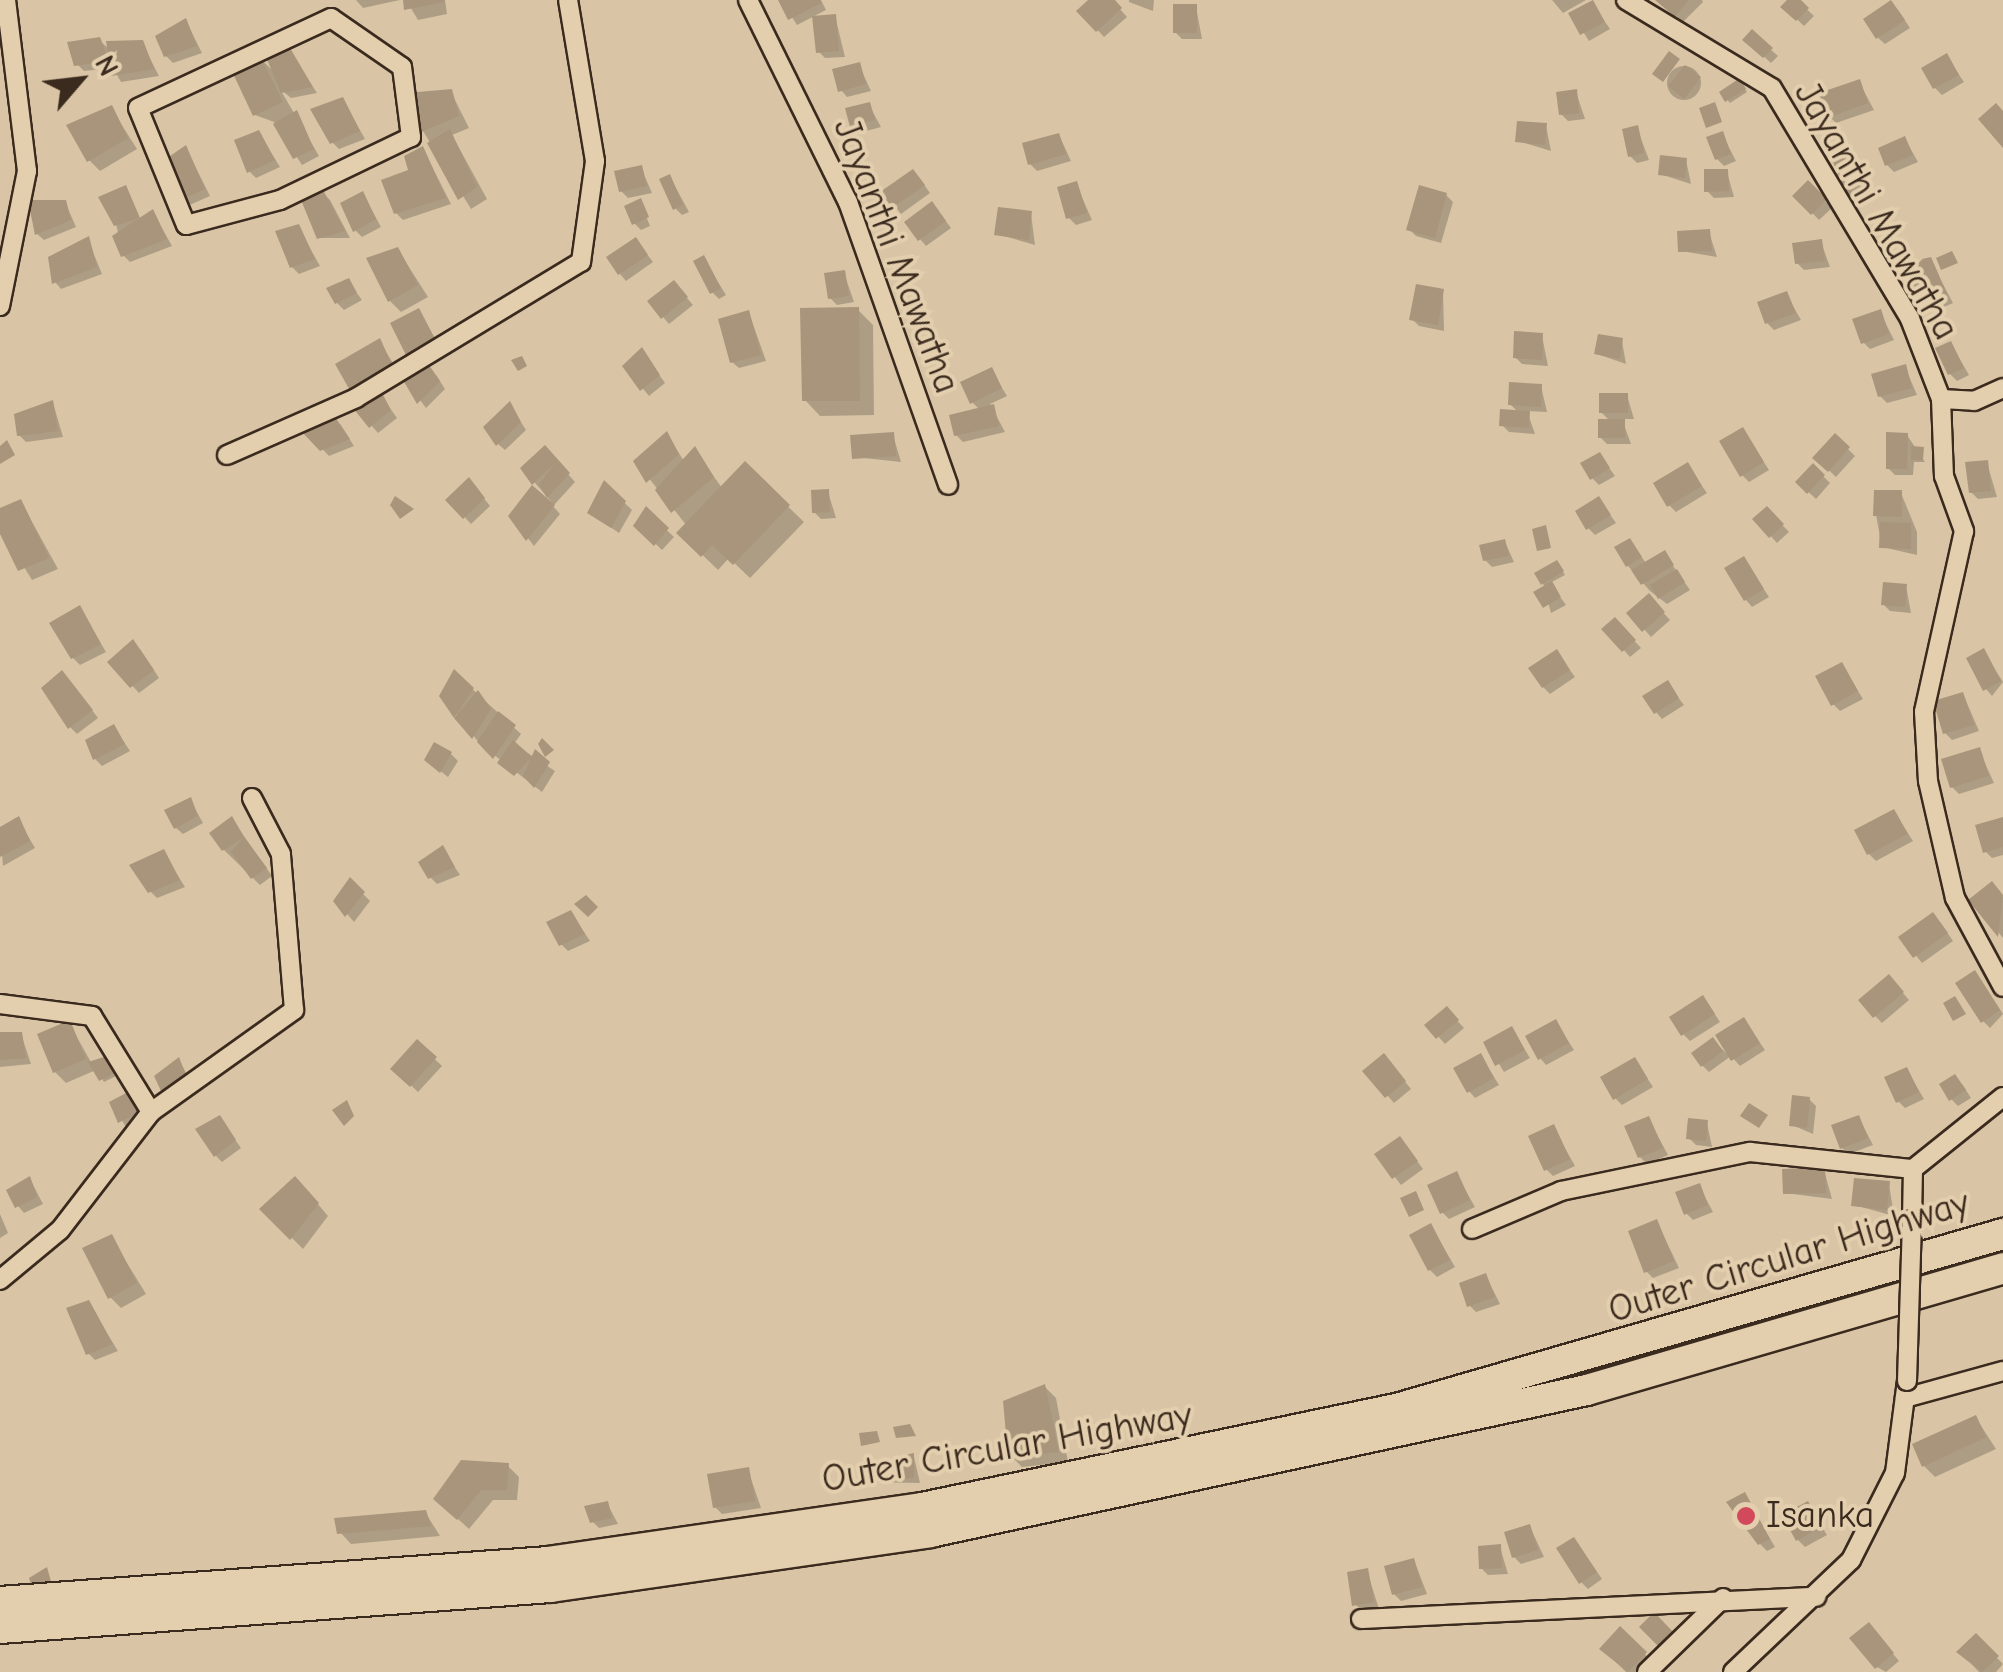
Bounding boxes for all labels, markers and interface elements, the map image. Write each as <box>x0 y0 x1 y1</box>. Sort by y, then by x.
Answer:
north arrow <box>30 30 130 130</box>
text: N <box>88 50 125 81</box>
street label: Jayanthi Mawatha <box>1784 74 1968 348</box>
street label: Jayanthi Mawatha <box>823 112 969 400</box>
street label: Outer Circular Highway <box>1603 1180 1975 1334</box>
street label: Outer Circular Highway <box>818 1393 1196 1503</box>
place label: Isanka <box>1766 1493 1874 1539</box>
marker: Isanka <box>1735 1505 1757 1527</box>

